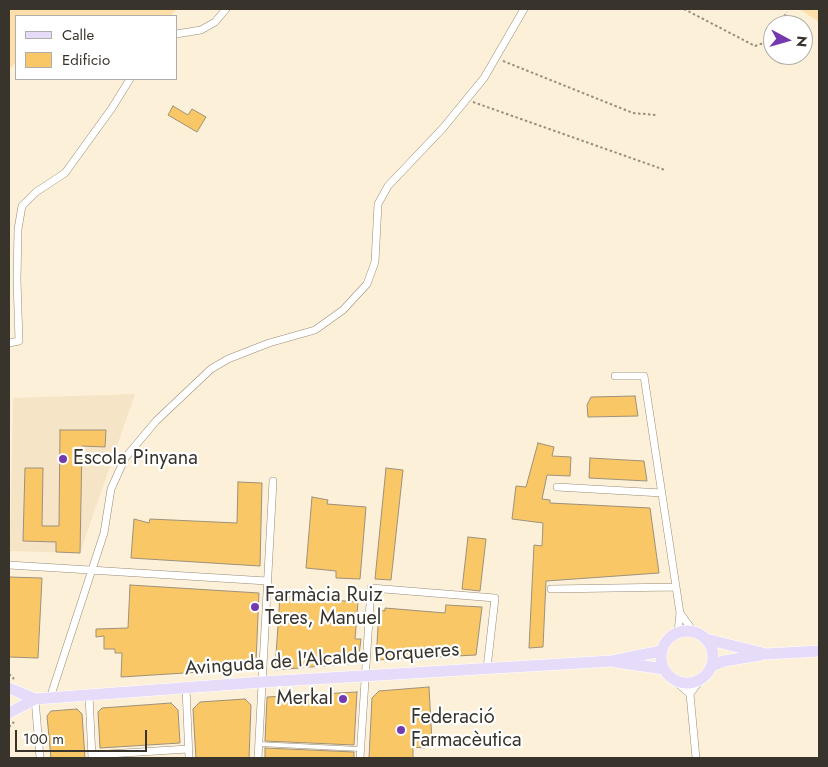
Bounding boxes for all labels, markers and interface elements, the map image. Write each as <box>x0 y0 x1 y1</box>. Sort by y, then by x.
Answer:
legend <box>15 15 178 80</box>
north arrow <box>763 15 813 65</box>
text: Calle <box>62 24 94 46</box>
text: N <box>791 35 812 48</box>
text: Edificio <box>62 49 110 71</box>
place label: Escola Pinyana <box>73 447 198 471</box>
marker: Escola Pinyana <box>57 453 69 465</box>
place label: Farmàcia Ruiz Teres, Manuel <box>265 584 383 631</box>
marker: Farmàcia Ruiz Teres, Manuel <box>249 601 261 613</box>
street label: Avinguda de l'Alcalde Porqueres <box>184 638 460 682</box>
place label: Merkal <box>277 687 333 711</box>
marker: Merkal <box>337 693 349 705</box>
place label: Federació Farmacèutica <box>411 706 522 753</box>
scale bar <box>18 720 150 752</box>
marker: Federació Farmacèutica <box>395 724 407 736</box>
text: 100 m <box>23 728 64 750</box>

